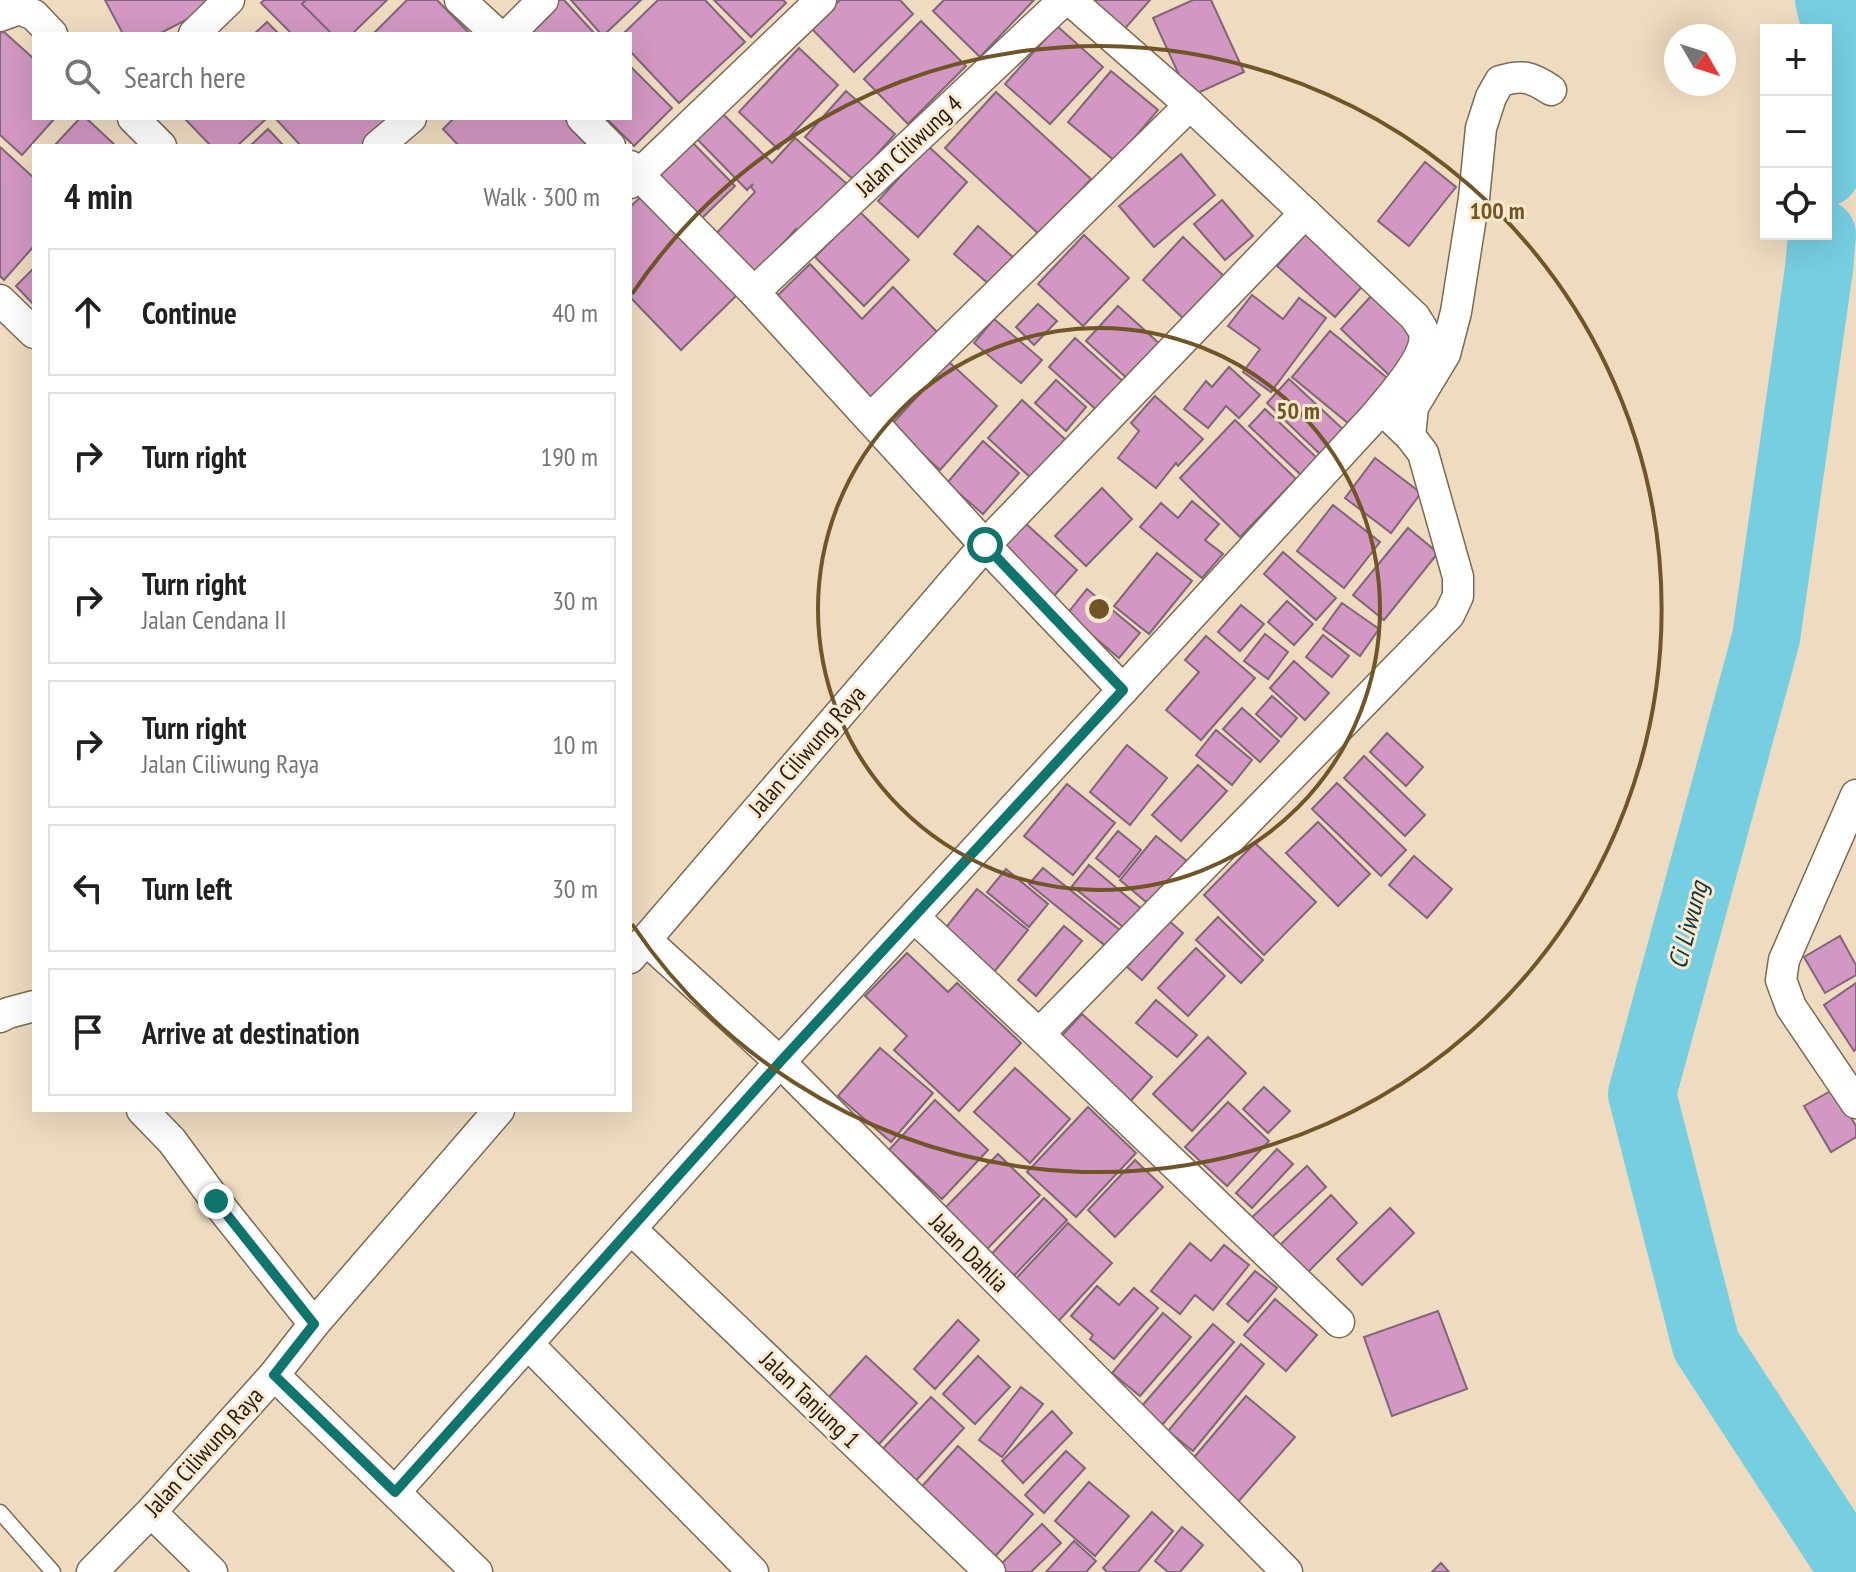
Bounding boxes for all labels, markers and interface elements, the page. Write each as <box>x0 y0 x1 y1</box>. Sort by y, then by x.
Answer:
north arrow <box>1664 24 1736 96</box>
map controls <box>1760 24 1832 240</box>
button: + <box>1760 24 1832 96</box>
search box <box>32 32 632 120</box>
icon: search <box>60 54 104 98</box>
text: Search here <box>124 57 246 96</box>
street label: Jalan Ciliwung 4 <box>848 88 969 204</box>
button: − <box>1760 96 1832 168</box>
button: locate <box>1760 168 1832 240</box>
text: 4 min <box>64 174 133 218</box>
text: Walk · 300 m <box>483 180 600 213</box>
text: 100 m <box>1469 195 1525 226</box>
icon: ahead <box>66 290 110 334</box>
text: Continue <box>142 293 237 332</box>
text: 40 m <box>552 296 598 329</box>
text: 50 m <box>1276 395 1320 426</box>
icon: right <box>66 434 110 478</box>
text: Turn right <box>142 437 246 476</box>
text: 190 m <box>540 440 598 473</box>
route start <box>967 527 1003 563</box>
text: Turn right <box>142 564 246 603</box>
icon: right <box>66 578 110 622</box>
text: 30 m <box>552 584 598 617</box>
centre of rings <box>1085 595 1113 623</box>
text: Jalan Cendana II <box>142 603 286 636</box>
street label: Jalan Ciliwung Raya <box>741 679 872 823</box>
text: Turn right <box>142 708 246 747</box>
icon: right <box>66 722 110 766</box>
text: 10 m <box>552 728 598 761</box>
text: Jalan Ciliwung Raya <box>142 747 319 780</box>
icon: left <box>66 866 110 910</box>
text: Turn left <box>142 869 232 908</box>
text: 30 m <box>552 872 598 905</box>
water label: Ci Liwung <box>1660 876 1715 972</box>
icon: arrive <box>66 1010 110 1054</box>
text: Arrive at destination <box>142 1013 360 1052</box>
route end <box>198 1183 234 1219</box>
street label: Jalan Dahlia <box>923 1206 1015 1299</box>
street label: Jalan Tanjung 1 <box>753 1344 867 1455</box>
street label: Jalan Ciliwung Raya <box>137 1381 270 1524</box>

